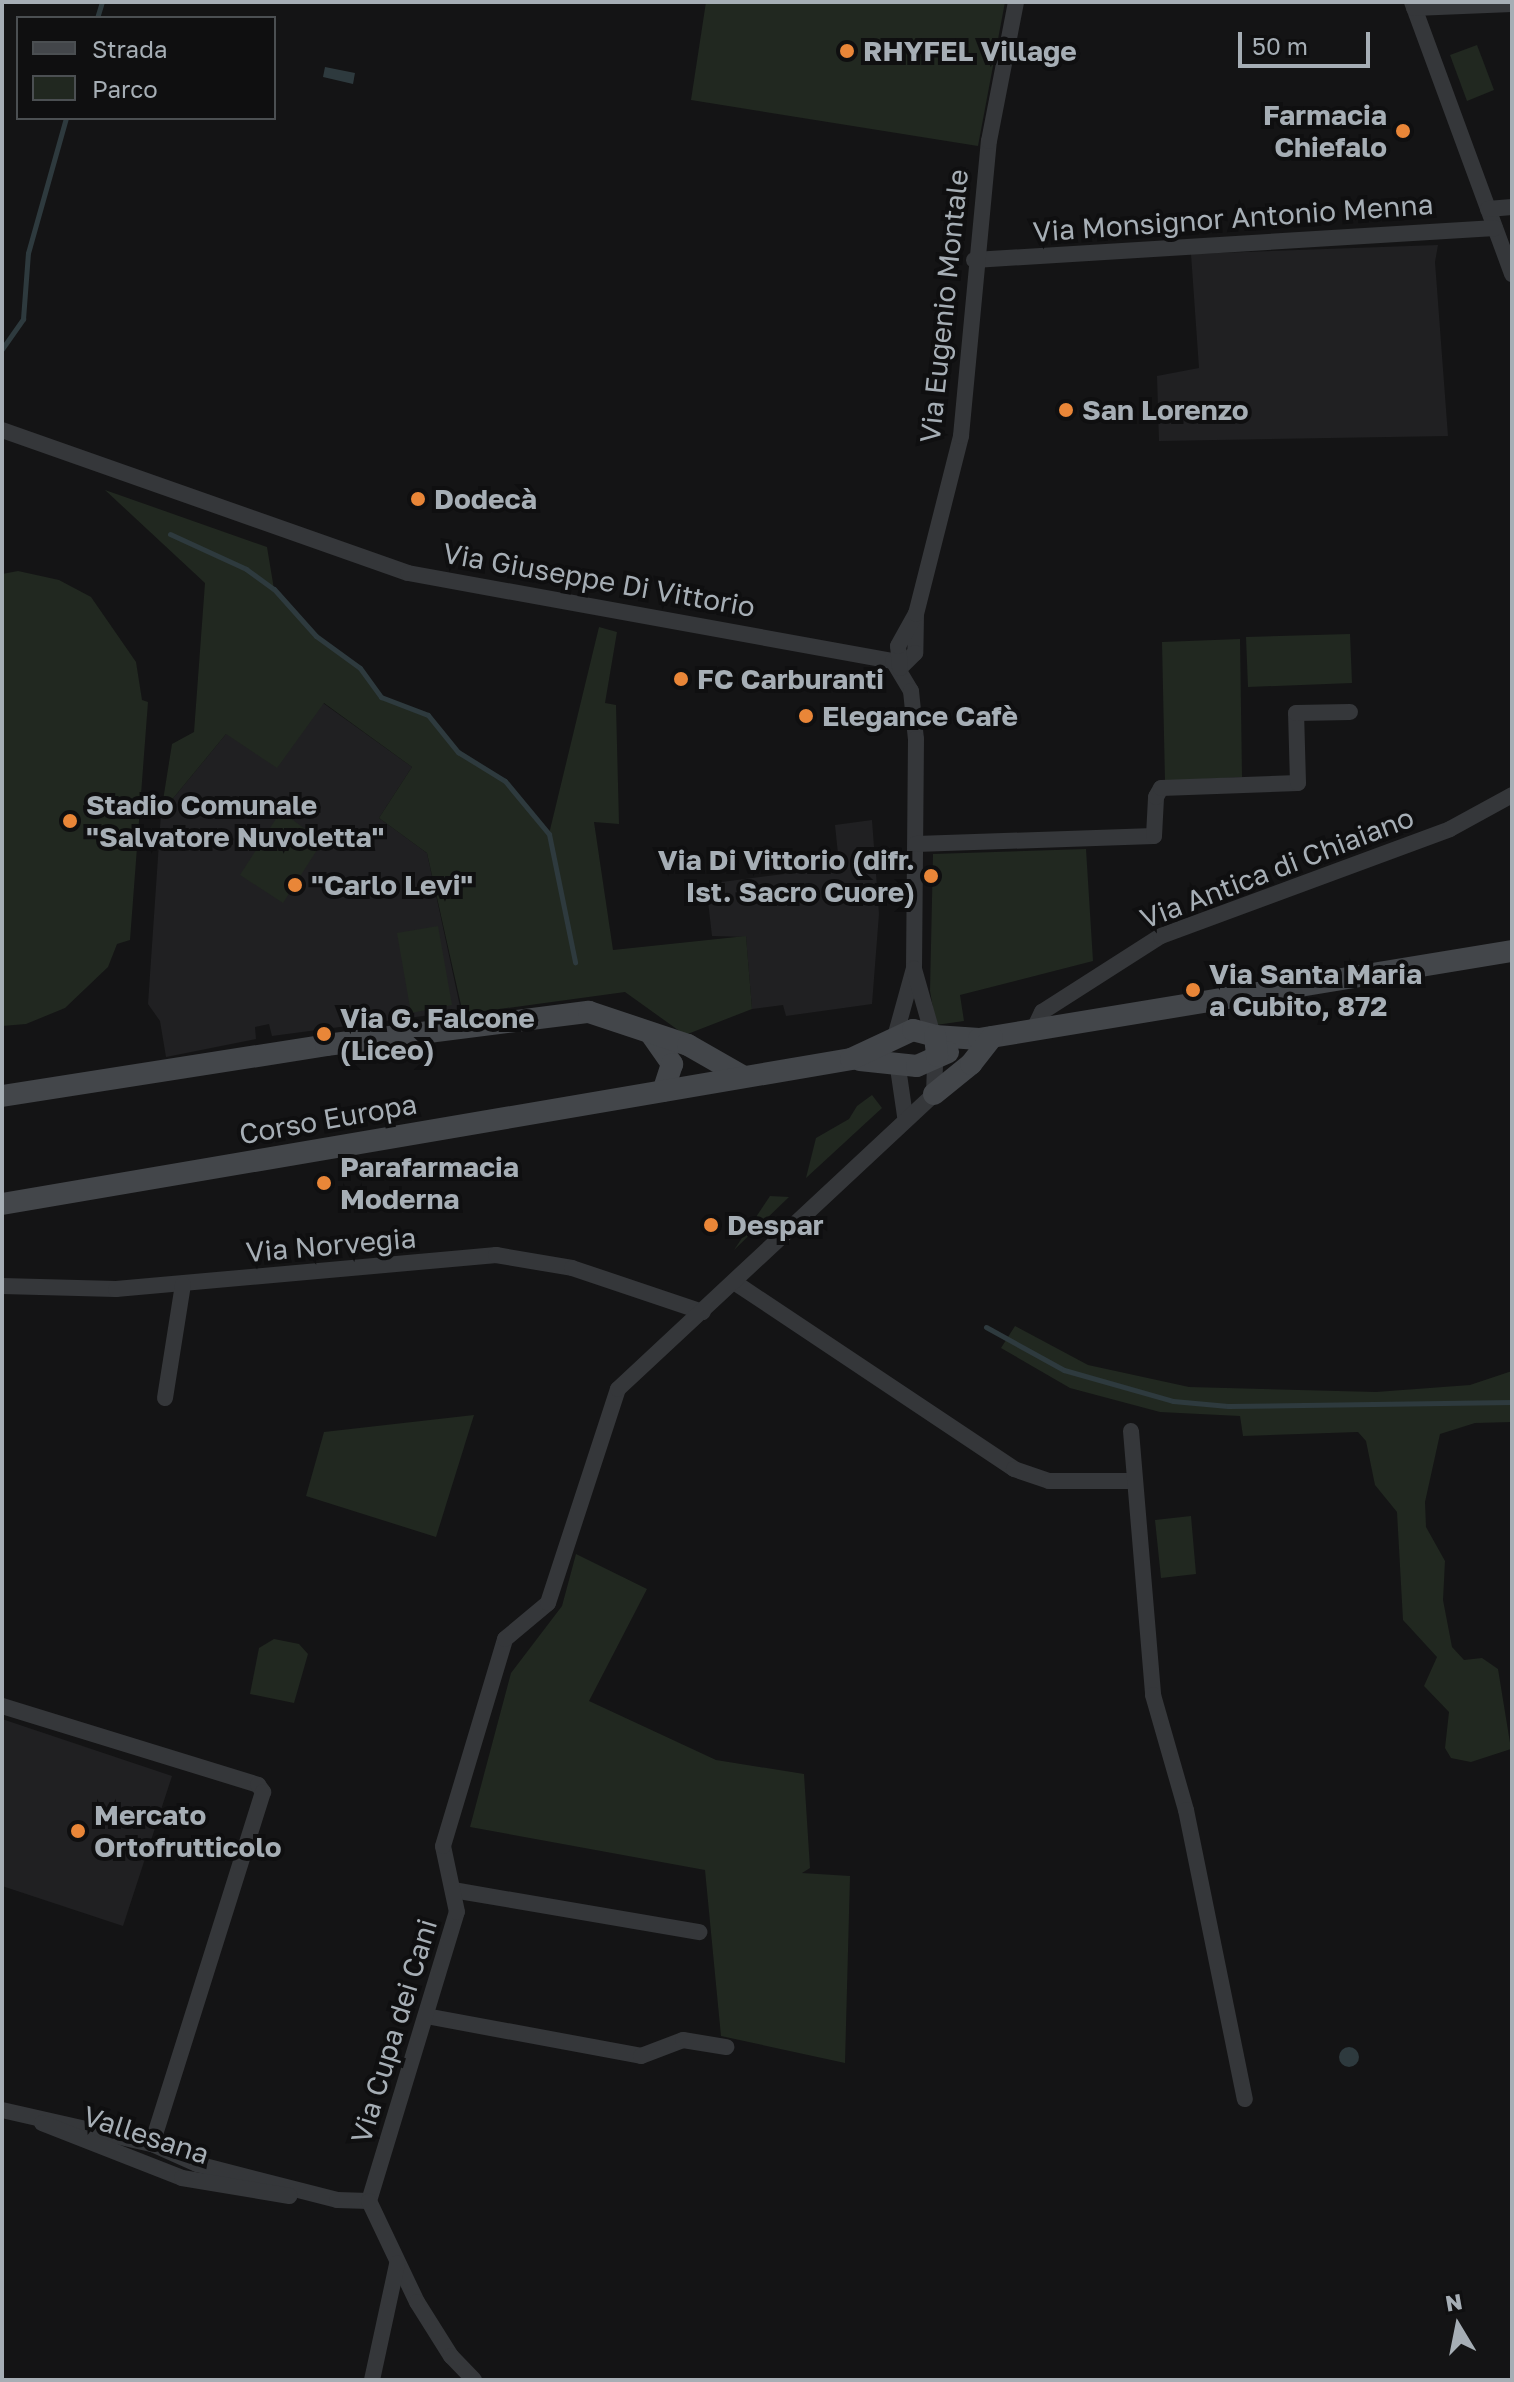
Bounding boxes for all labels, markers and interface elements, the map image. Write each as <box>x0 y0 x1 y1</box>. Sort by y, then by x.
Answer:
legend <box>16 16 276 120</box>
scale bar <box>1242 16 1374 66</box>
text: 50 m <box>1252 31 1308 60</box>
text: Strada <box>92 34 167 63</box>
place label: RHYFEL Village <box>863 34 1077 68</box>
marker: RHYFEL Village <box>838 42 856 60</box>
text: Parco <box>92 74 158 103</box>
place label: Farmacia Chiefalo <box>1263 98 1387 164</box>
marker: Farmacia Chiefalo <box>1394 122 1412 140</box>
street label: Via Eugenio Montale <box>913 168 975 444</box>
street label: Via Monsignor Antonio Menna <box>1032 187 1434 249</box>
place label: San Lorenzo <box>1082 393 1249 427</box>
marker: San Lorenzo <box>1057 401 1075 419</box>
place label: Dodecà <box>434 482 537 516</box>
marker: Dodecà <box>409 490 427 508</box>
street label: Via Giuseppe Di Vittorio <box>440 536 758 624</box>
place label: FC Carburanti <box>697 662 884 696</box>
marker: FC Carburanti <box>672 670 690 688</box>
place label: Elegance Cafè <box>822 699 1018 733</box>
marker: Elegance Cafè <box>797 707 815 725</box>
place label: Stadio Comunale "Salvatore Nuvoletta" <box>86 788 384 854</box>
street label: Via Antica di Chiaiano <box>1136 800 1418 936</box>
marker: Stadio Comunale "Salvatore Nuvoletta" <box>61 812 79 830</box>
place label: Via Di Vittorio (difr. Ist. Sacro Cuore) <box>658 843 915 909</box>
marker: Via Di Vittorio (difr. Ist. Sacro Cuore) <box>922 867 940 885</box>
place label: "Carlo Levi" <box>311 868 473 902</box>
marker: "Carlo Levi" <box>286 876 304 894</box>
place label: Via Santa Maria a Cubito, 872 <box>1209 957 1422 1023</box>
marker: Via Santa Maria a Cubito, 872 <box>1184 981 1202 999</box>
place label: Via G. Falcone (Liceo) <box>340 1001 535 1067</box>
marker: Via G. Falcone (Liceo) <box>315 1025 333 1043</box>
street label: Corso Europa <box>236 1087 420 1151</box>
place label: Parafarmacia Moderna <box>340 1150 519 1216</box>
marker: Parafarmacia Moderna <box>315 1174 333 1192</box>
place label: Despar <box>727 1208 824 1242</box>
marker: Despar <box>702 1216 720 1234</box>
street label: Via Norvegia <box>244 1221 418 1269</box>
place label: Mercato Ortofrutticolo <box>94 1798 281 1864</box>
marker: Mercato Ortofrutticolo <box>69 1822 87 1840</box>
street label: Via Cupa dei Cani <box>344 1915 444 2147</box>
street label: Vallesana <box>79 2099 213 2171</box>
north arrow <box>1418 2286 1498 2366</box>
text: N <box>1443 2287 1464 2317</box>

